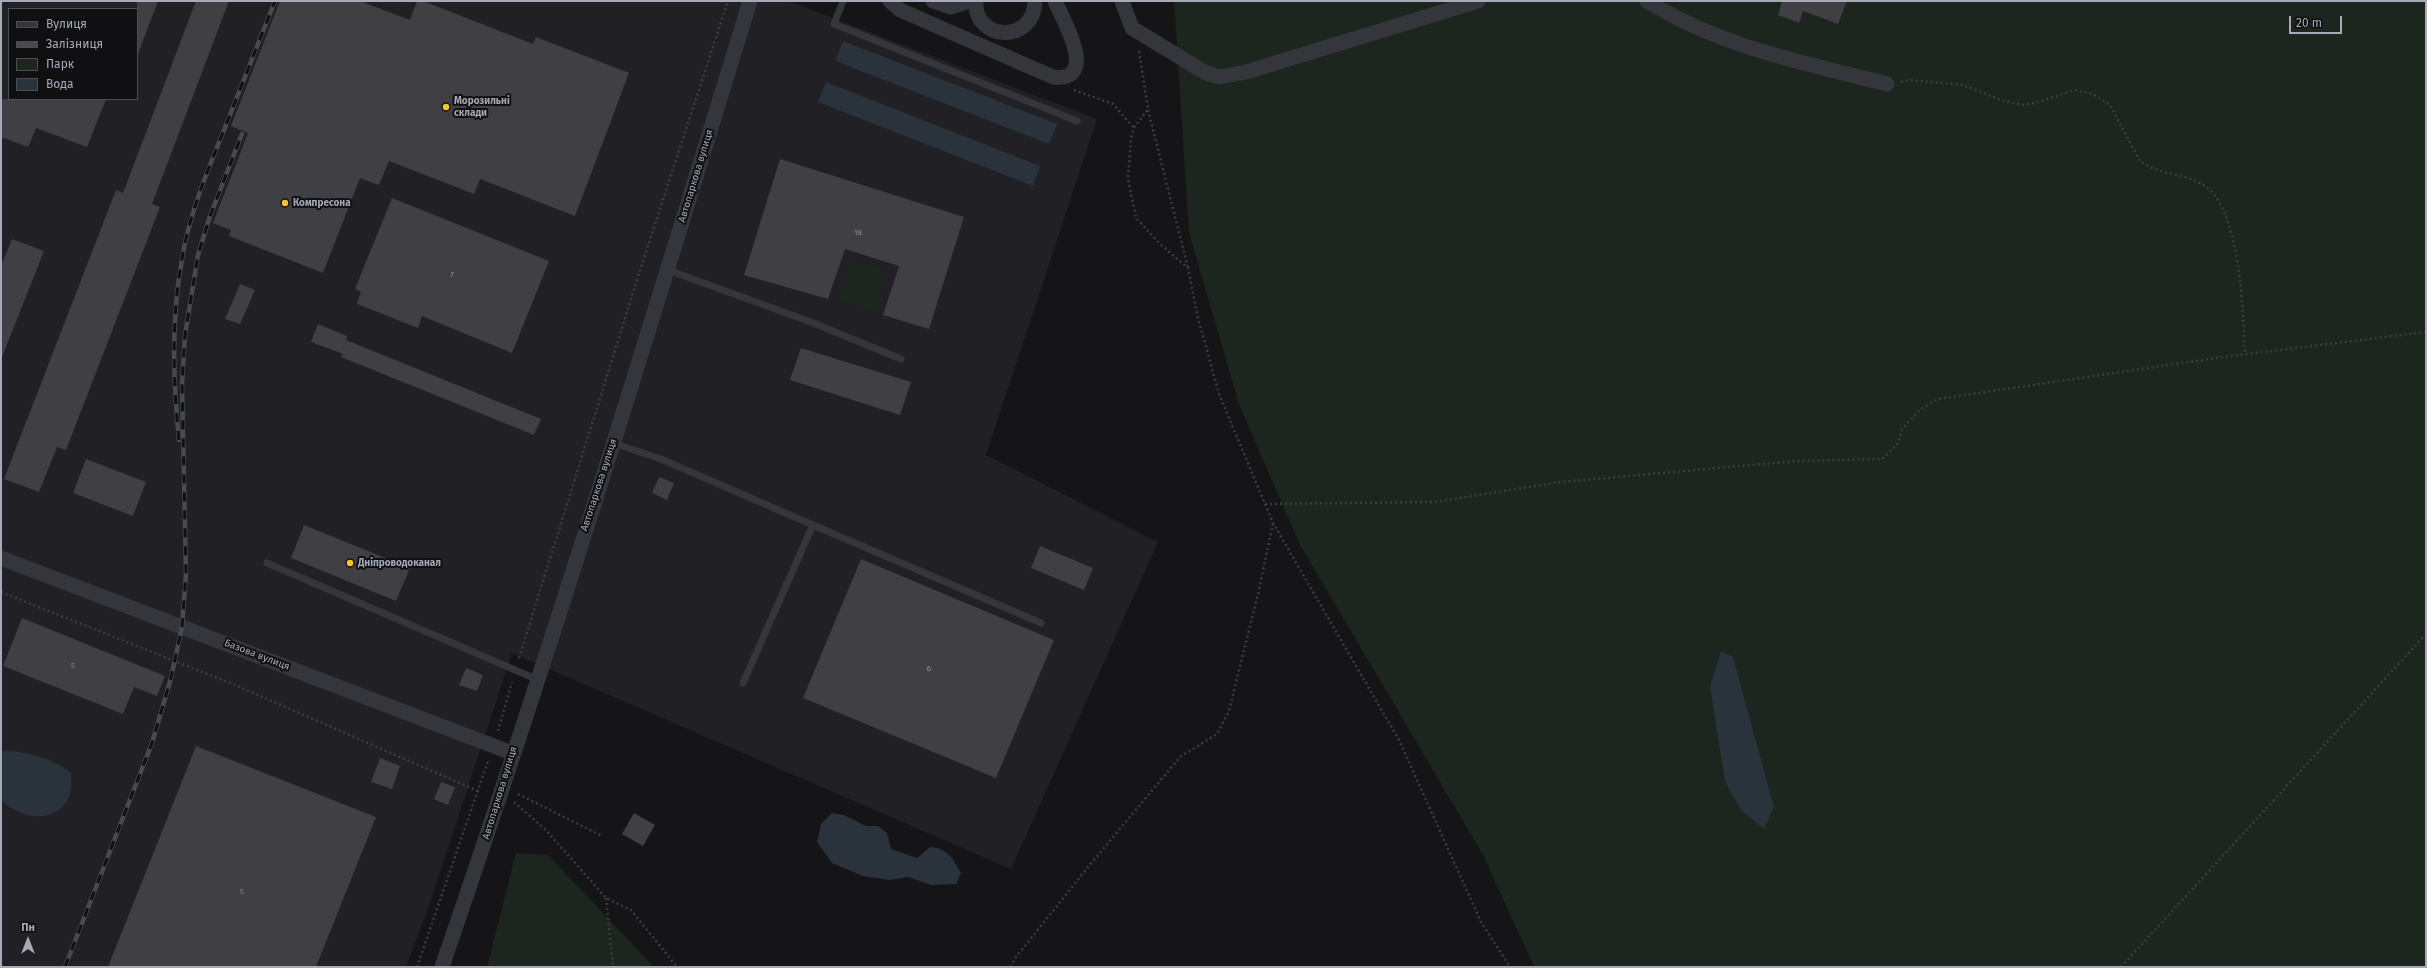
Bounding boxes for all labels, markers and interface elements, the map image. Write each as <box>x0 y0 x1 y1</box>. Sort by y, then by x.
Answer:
legend <box>8 8 138 100</box>
scale bar <box>2291 8 2344 34</box>
text: 20 m <box>2296 16 2322 30</box>
text: Вулиця <box>46 17 87 31</box>
text: Залізниця <box>46 37 103 51</box>
text: Парк <box>46 57 74 71</box>
text: Вода <box>46 77 73 91</box>
place label: Морозильні склади <box>454 95 510 118</box>
marker: Морозильні склади <box>441 102 451 112</box>
street label: Автопаркова вулиця <box>676 128 716 224</box>
place label: Компресона <box>293 197 351 209</box>
marker: Компресона <box>280 198 290 208</box>
house number: 18 <box>854 228 862 238</box>
house number: 7 <box>450 270 454 280</box>
street label: Автопаркова вулиця <box>578 437 620 533</box>
place label: Дніпроводоканал <box>358 557 441 569</box>
marker: Дніпроводоканал <box>345 558 355 568</box>
street label: Базова вулиця <box>223 637 291 673</box>
house number: 5 <box>71 661 75 671</box>
house number: 6 <box>927 664 931 674</box>
street label: Автопаркова вулиця <box>480 745 520 841</box>
house number: 5 <box>240 887 244 897</box>
north arrow <box>8 920 48 960</box>
text: Пн <box>21 921 35 934</box>

